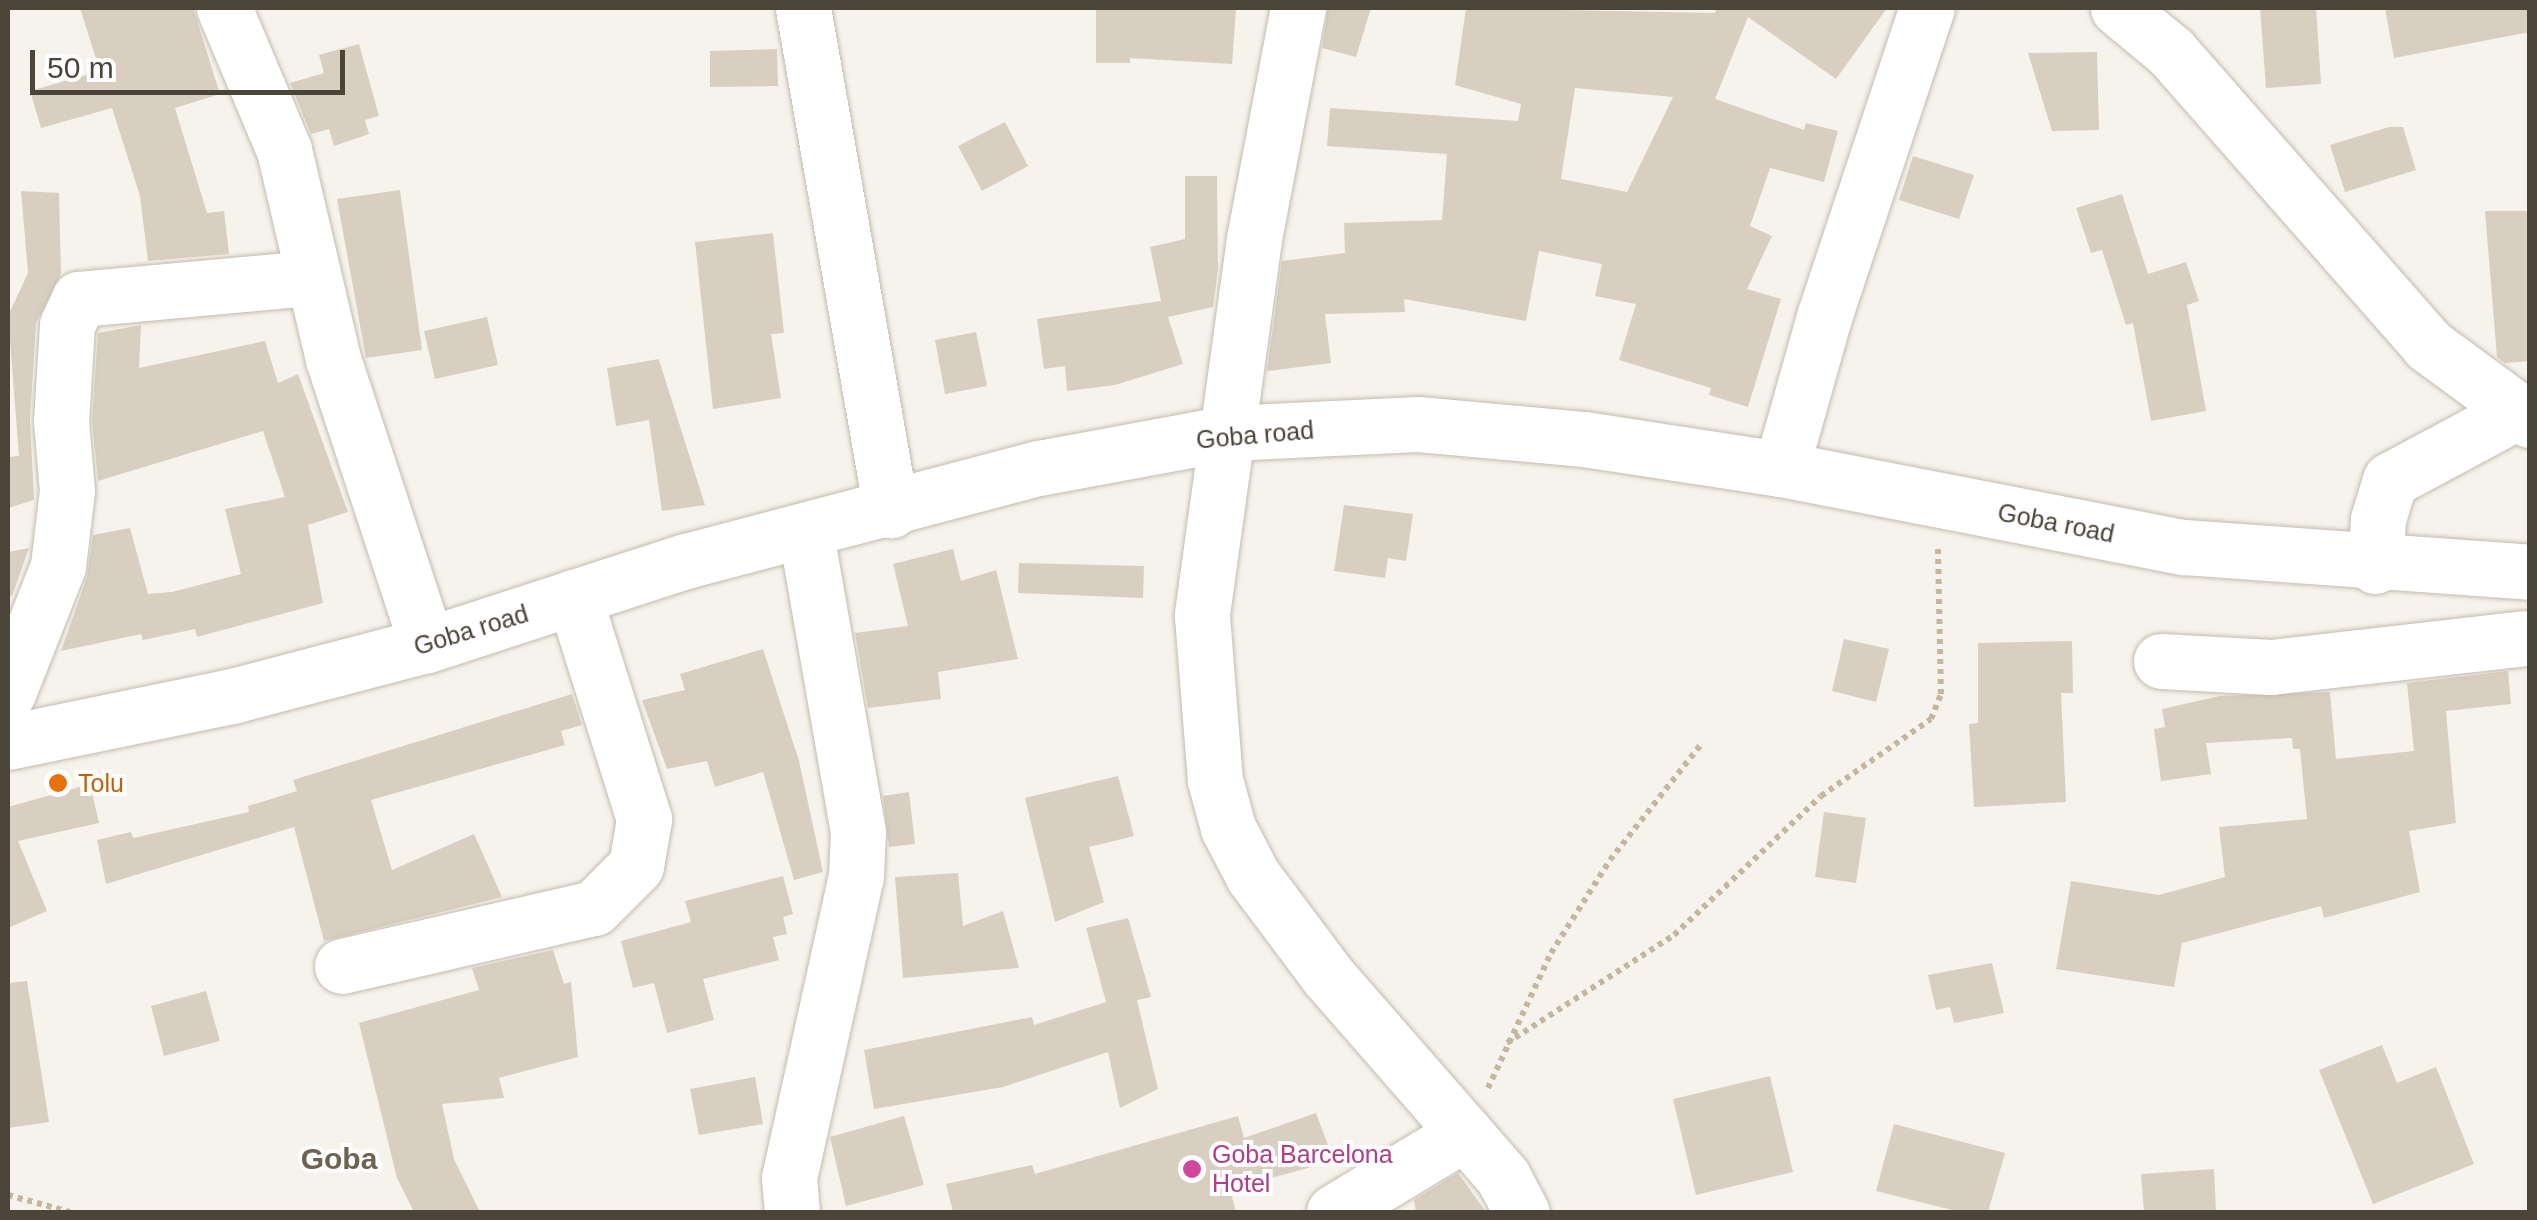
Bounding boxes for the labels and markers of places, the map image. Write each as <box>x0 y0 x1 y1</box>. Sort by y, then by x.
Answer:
place label: Tolu <box>78 768 124 798</box>
marker: Tolu <box>47 772 69 794</box>
place label: Goba Barcelona Hotel <box>1212 1140 1393 1199</box>
marker: Goba Barcelona Hotel <box>1181 1158 1203 1180</box>

